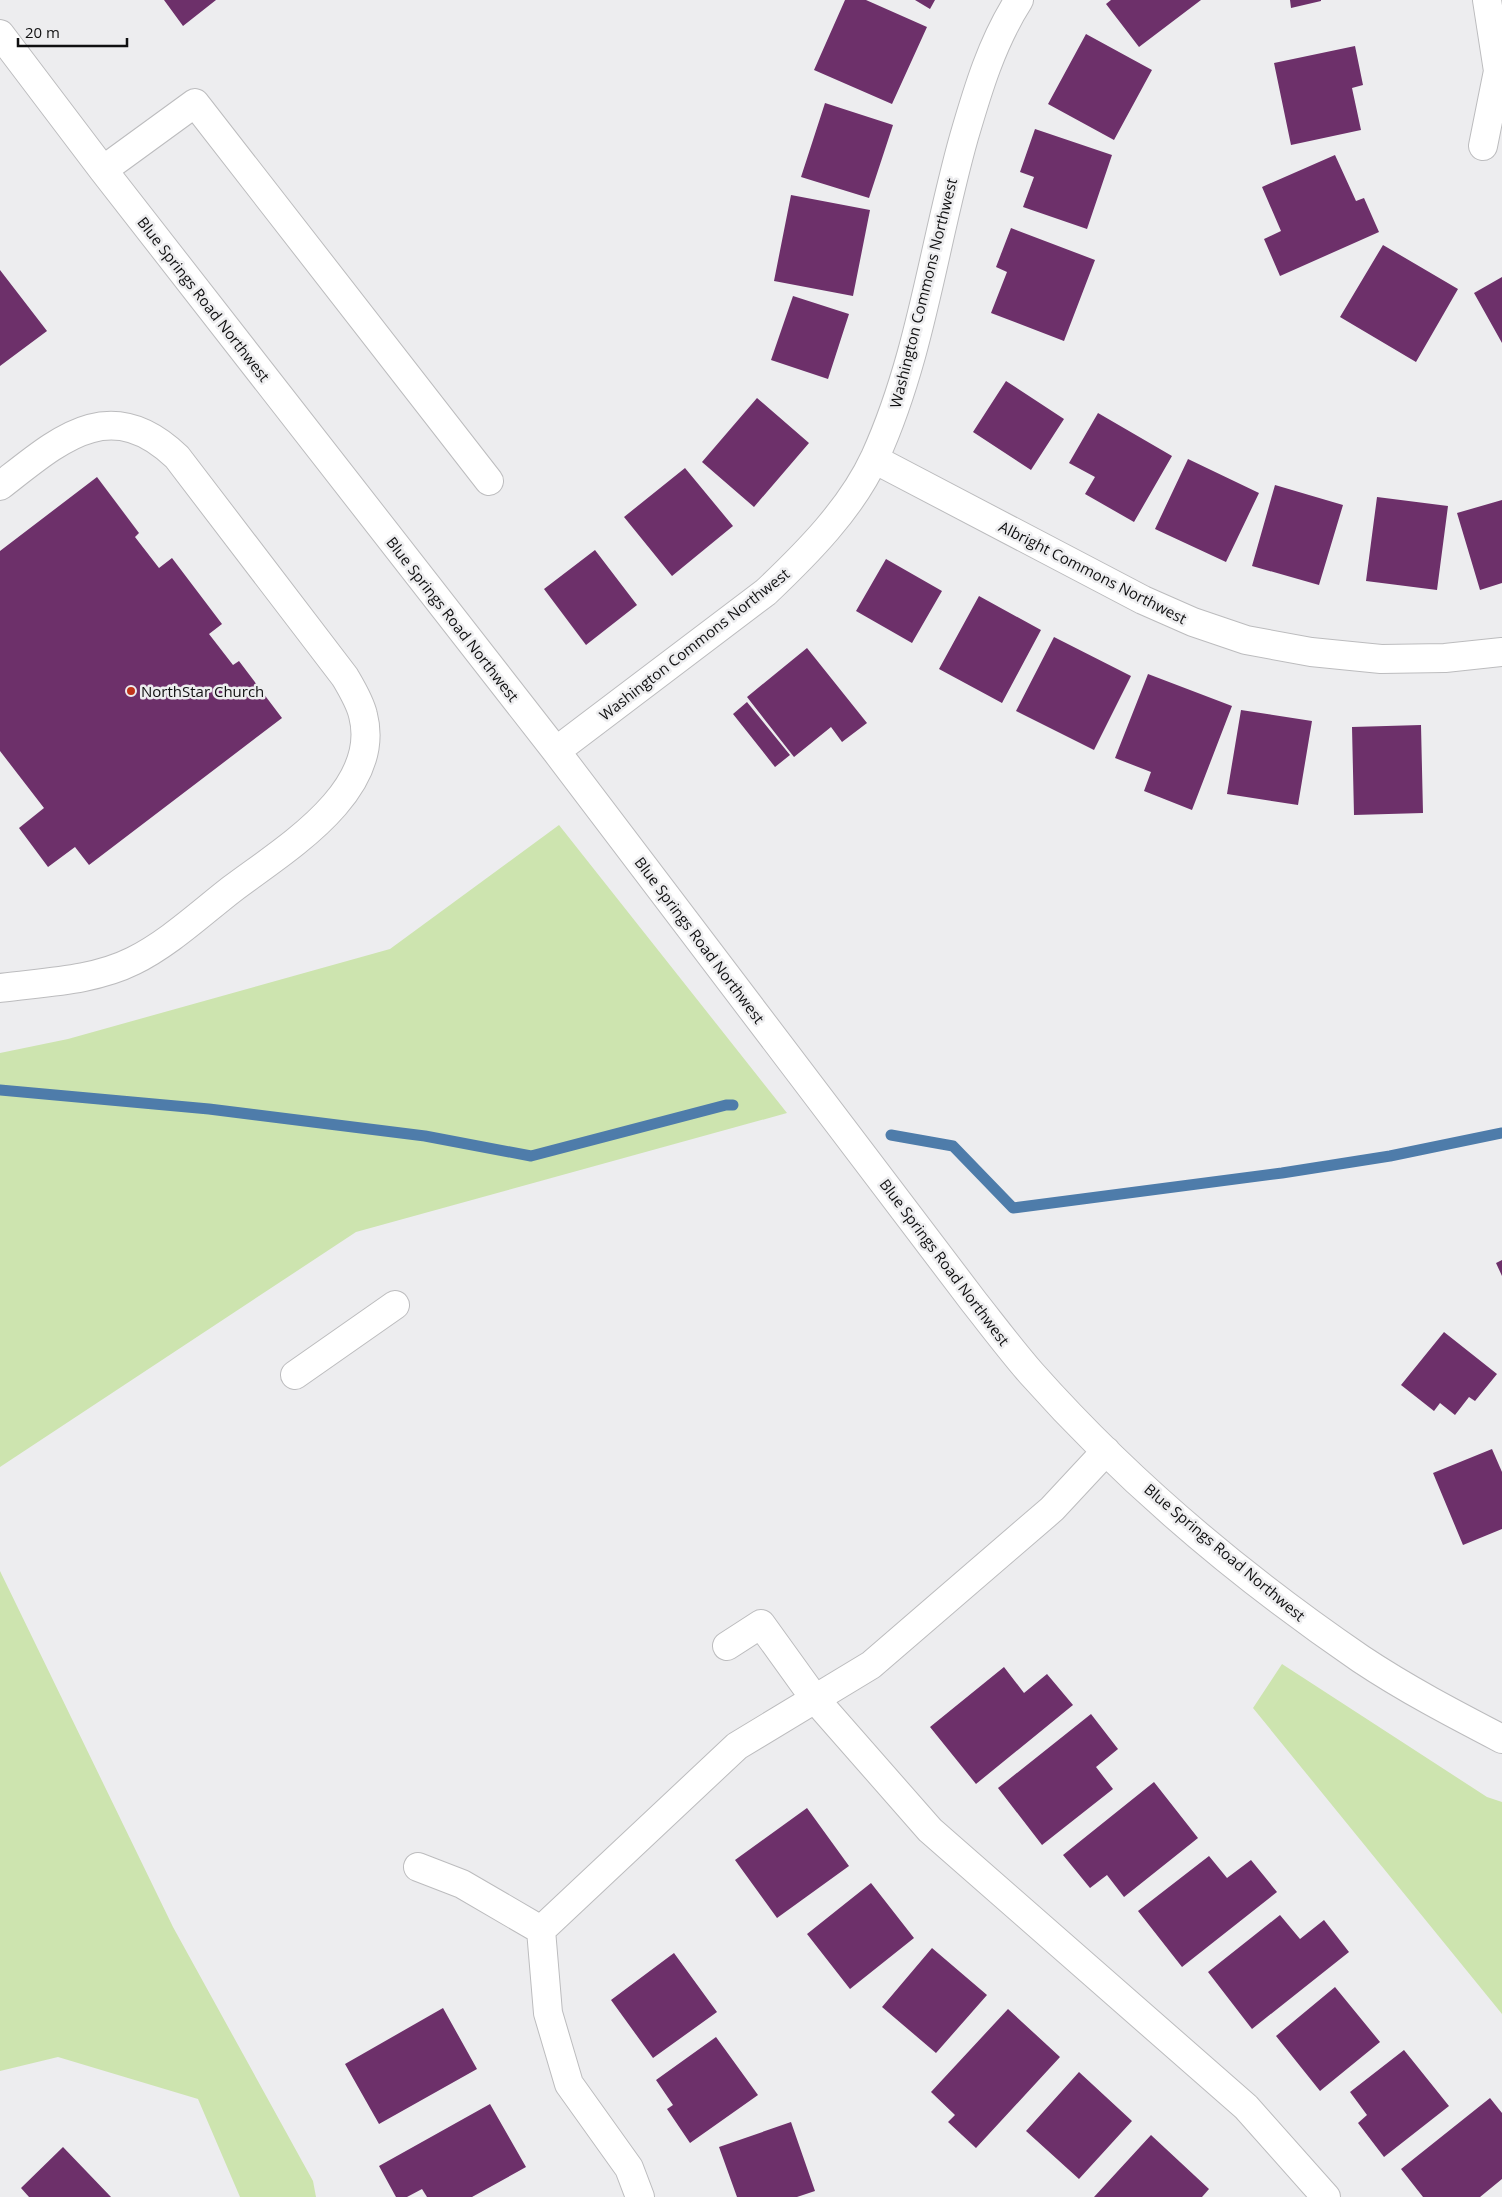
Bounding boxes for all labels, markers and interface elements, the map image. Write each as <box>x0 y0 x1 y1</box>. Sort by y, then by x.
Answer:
scale bar <box>18 15 126 47</box>
text: 20 m <box>25 22 60 42</box>
street label: Washington Commons Northwest <box>885 176 961 410</box>
street label: Blue Springs Road Northwest <box>133 212 275 386</box>
street label: Albright Commons Northwest <box>996 516 1190 628</box>
street label: Blue Springs Road Northwest <box>382 532 524 706</box>
street label: Washington Commons Northwest <box>595 563 793 725</box>
place label: NorthStar Church <box>141 681 264 701</box>
marker: NorthStar Church <box>125 685 137 697</box>
street label: Blue Springs Road Northwest <box>631 853 769 1027</box>
street label: Blue Springs Road Northwest <box>876 1175 1014 1349</box>
street label: Blue Springs Road Northwest <box>1140 1479 1310 1625</box>

